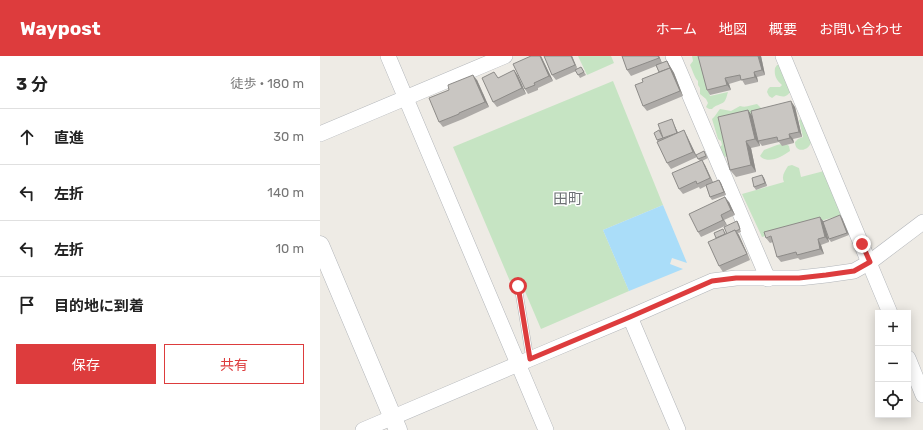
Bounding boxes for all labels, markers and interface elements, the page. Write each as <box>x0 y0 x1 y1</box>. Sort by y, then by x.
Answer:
text: Waypost <box>20 17 101 40</box>
text: ホーム <box>655 21 697 38</box>
text: 地図 <box>719 21 747 38</box>
text: 概要 <box>769 21 797 38</box>
text: お問い合わせ <box>819 21 903 38</box>
text: 3 分 <box>16 74 48 94</box>
text: 徒歩 · 180 m <box>231 76 304 91</box>
icon: ahead <box>16 126 38 148</box>
text: 直進 <box>54 129 84 147</box>
text: 30 m <box>273 129 304 144</box>
icon: left <box>16 182 38 204</box>
text: 左折 <box>54 185 84 203</box>
text: 140 m <box>267 185 304 200</box>
district label: 田町 <box>553 190 583 208</box>
route end <box>853 235 871 253</box>
icon: left <box>16 238 38 260</box>
text: 左折 <box>54 241 84 259</box>
text: 10 m <box>275 241 304 256</box>
route start <box>509 277 527 295</box>
icon: arrive <box>16 294 38 316</box>
text: 目的地に到着 <box>54 297 144 315</box>
map controls <box>875 310 911 418</box>
button: + <box>875 310 911 346</box>
button: 保存 <box>16 344 156 384</box>
button: 共有 <box>164 344 304 384</box>
button: − <box>875 346 911 382</box>
button: locate <box>875 382 911 418</box>

